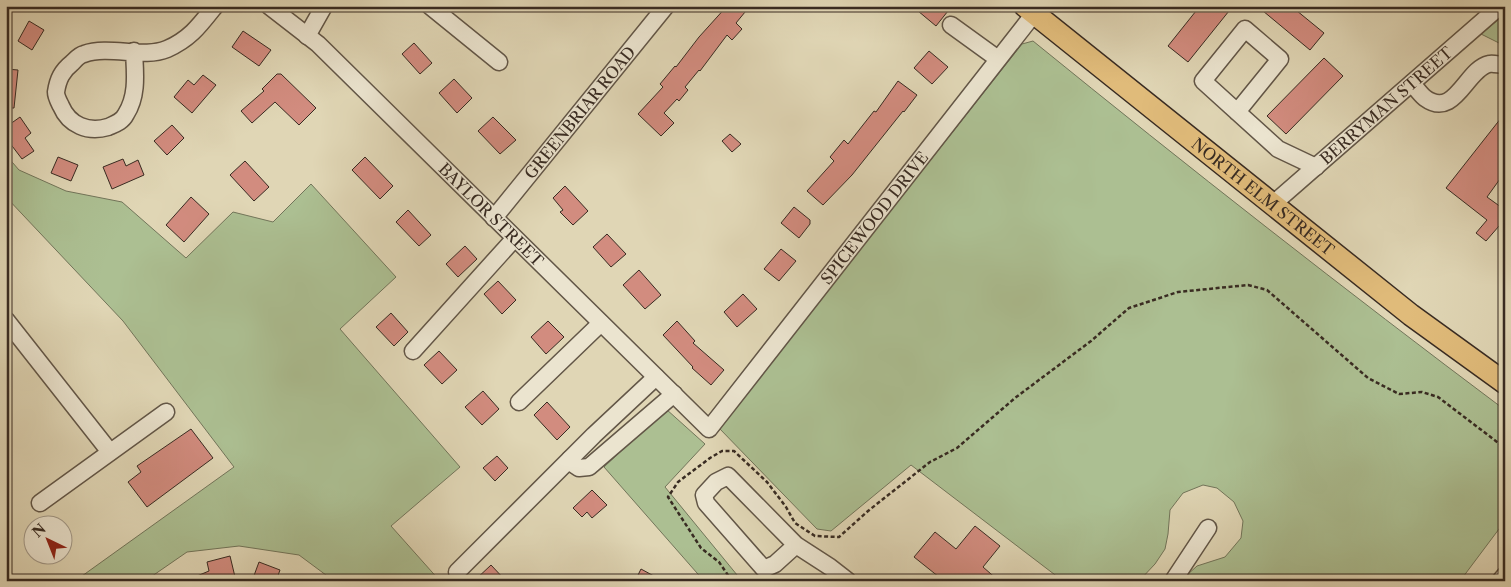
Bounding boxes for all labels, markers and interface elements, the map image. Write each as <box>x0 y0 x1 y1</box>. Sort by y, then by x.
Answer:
street label: GREENBRIAR ROAD <box>520 42 639 183</box>
street label: BERRYMAN STREET <box>1316 42 1456 169</box>
street label: NORTH ELM STREET <box>1188 134 1338 260</box>
street label: SPICEWOOD DRIVE <box>816 147 932 288</box>
street label: BAYLOR STREET <box>435 159 548 270</box>
north arrow <box>22 514 72 564</box>
text: N <box>29 520 50 541</box>

